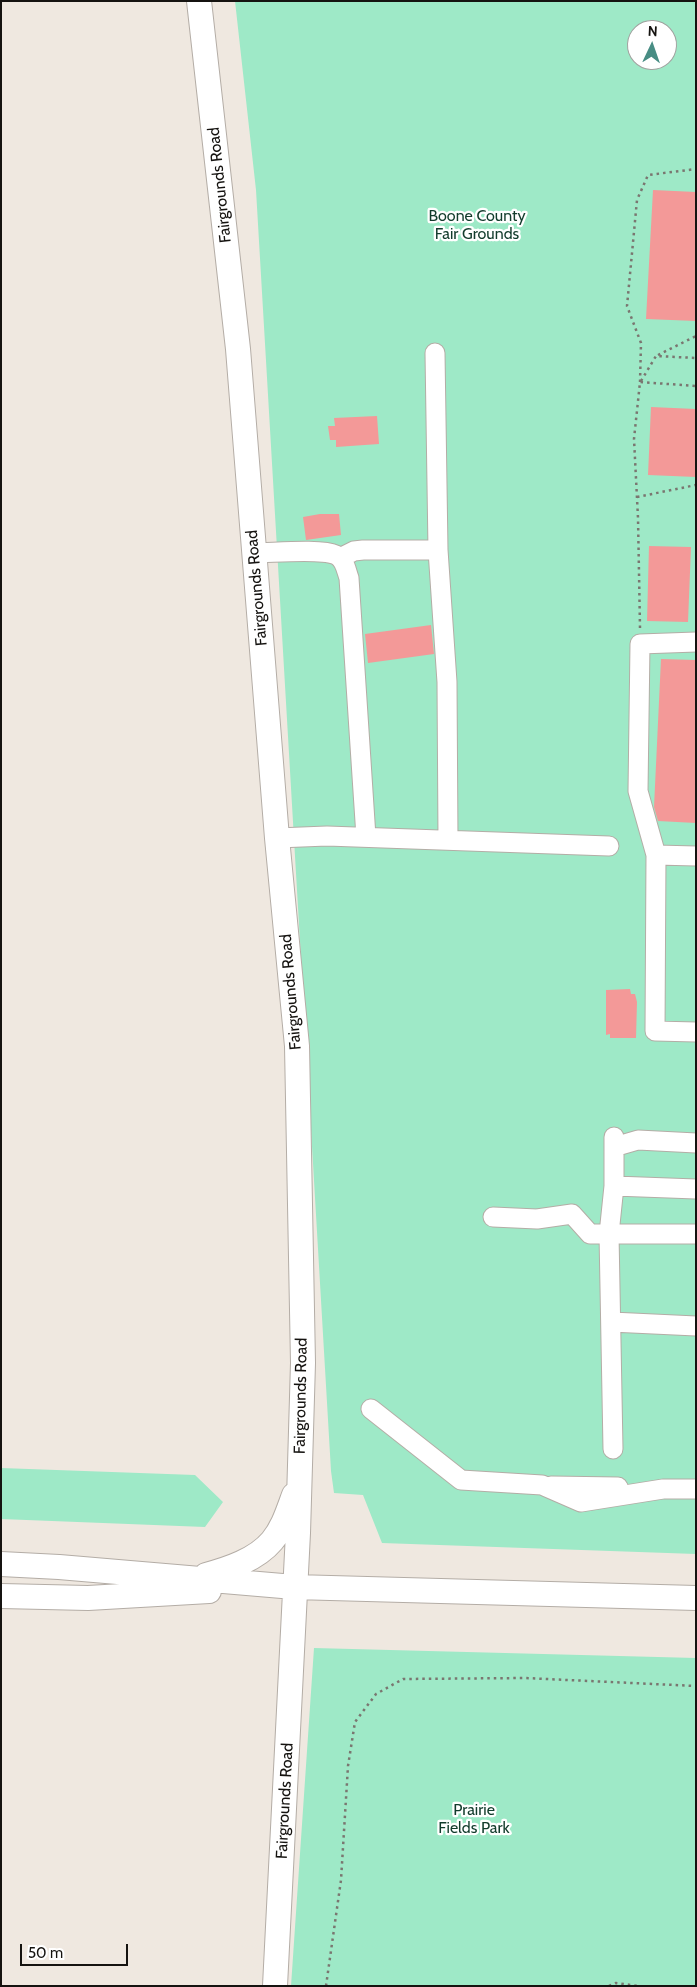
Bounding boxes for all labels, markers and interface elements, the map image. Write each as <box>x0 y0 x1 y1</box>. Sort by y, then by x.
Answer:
north arrow <box>627 20 677 70</box>
text: N <box>647 22 658 40</box>
street label: Fairgrounds Road <box>204 126 236 244</box>
park label: Boone County Fair Grounds <box>429 206 525 244</box>
street label: Fairgrounds Road <box>242 529 272 647</box>
street label: Fairgrounds Road <box>276 933 306 1051</box>
street label: Fairgrounds Road <box>290 1338 312 1454</box>
street label: Fairgrounds Road <box>272 1742 298 1860</box>
park label: Prairie Fields Park <box>438 1800 510 1838</box>
scale bar <box>22 1934 130 1966</box>
text: 50 m <box>28 1944 63 1962</box>

